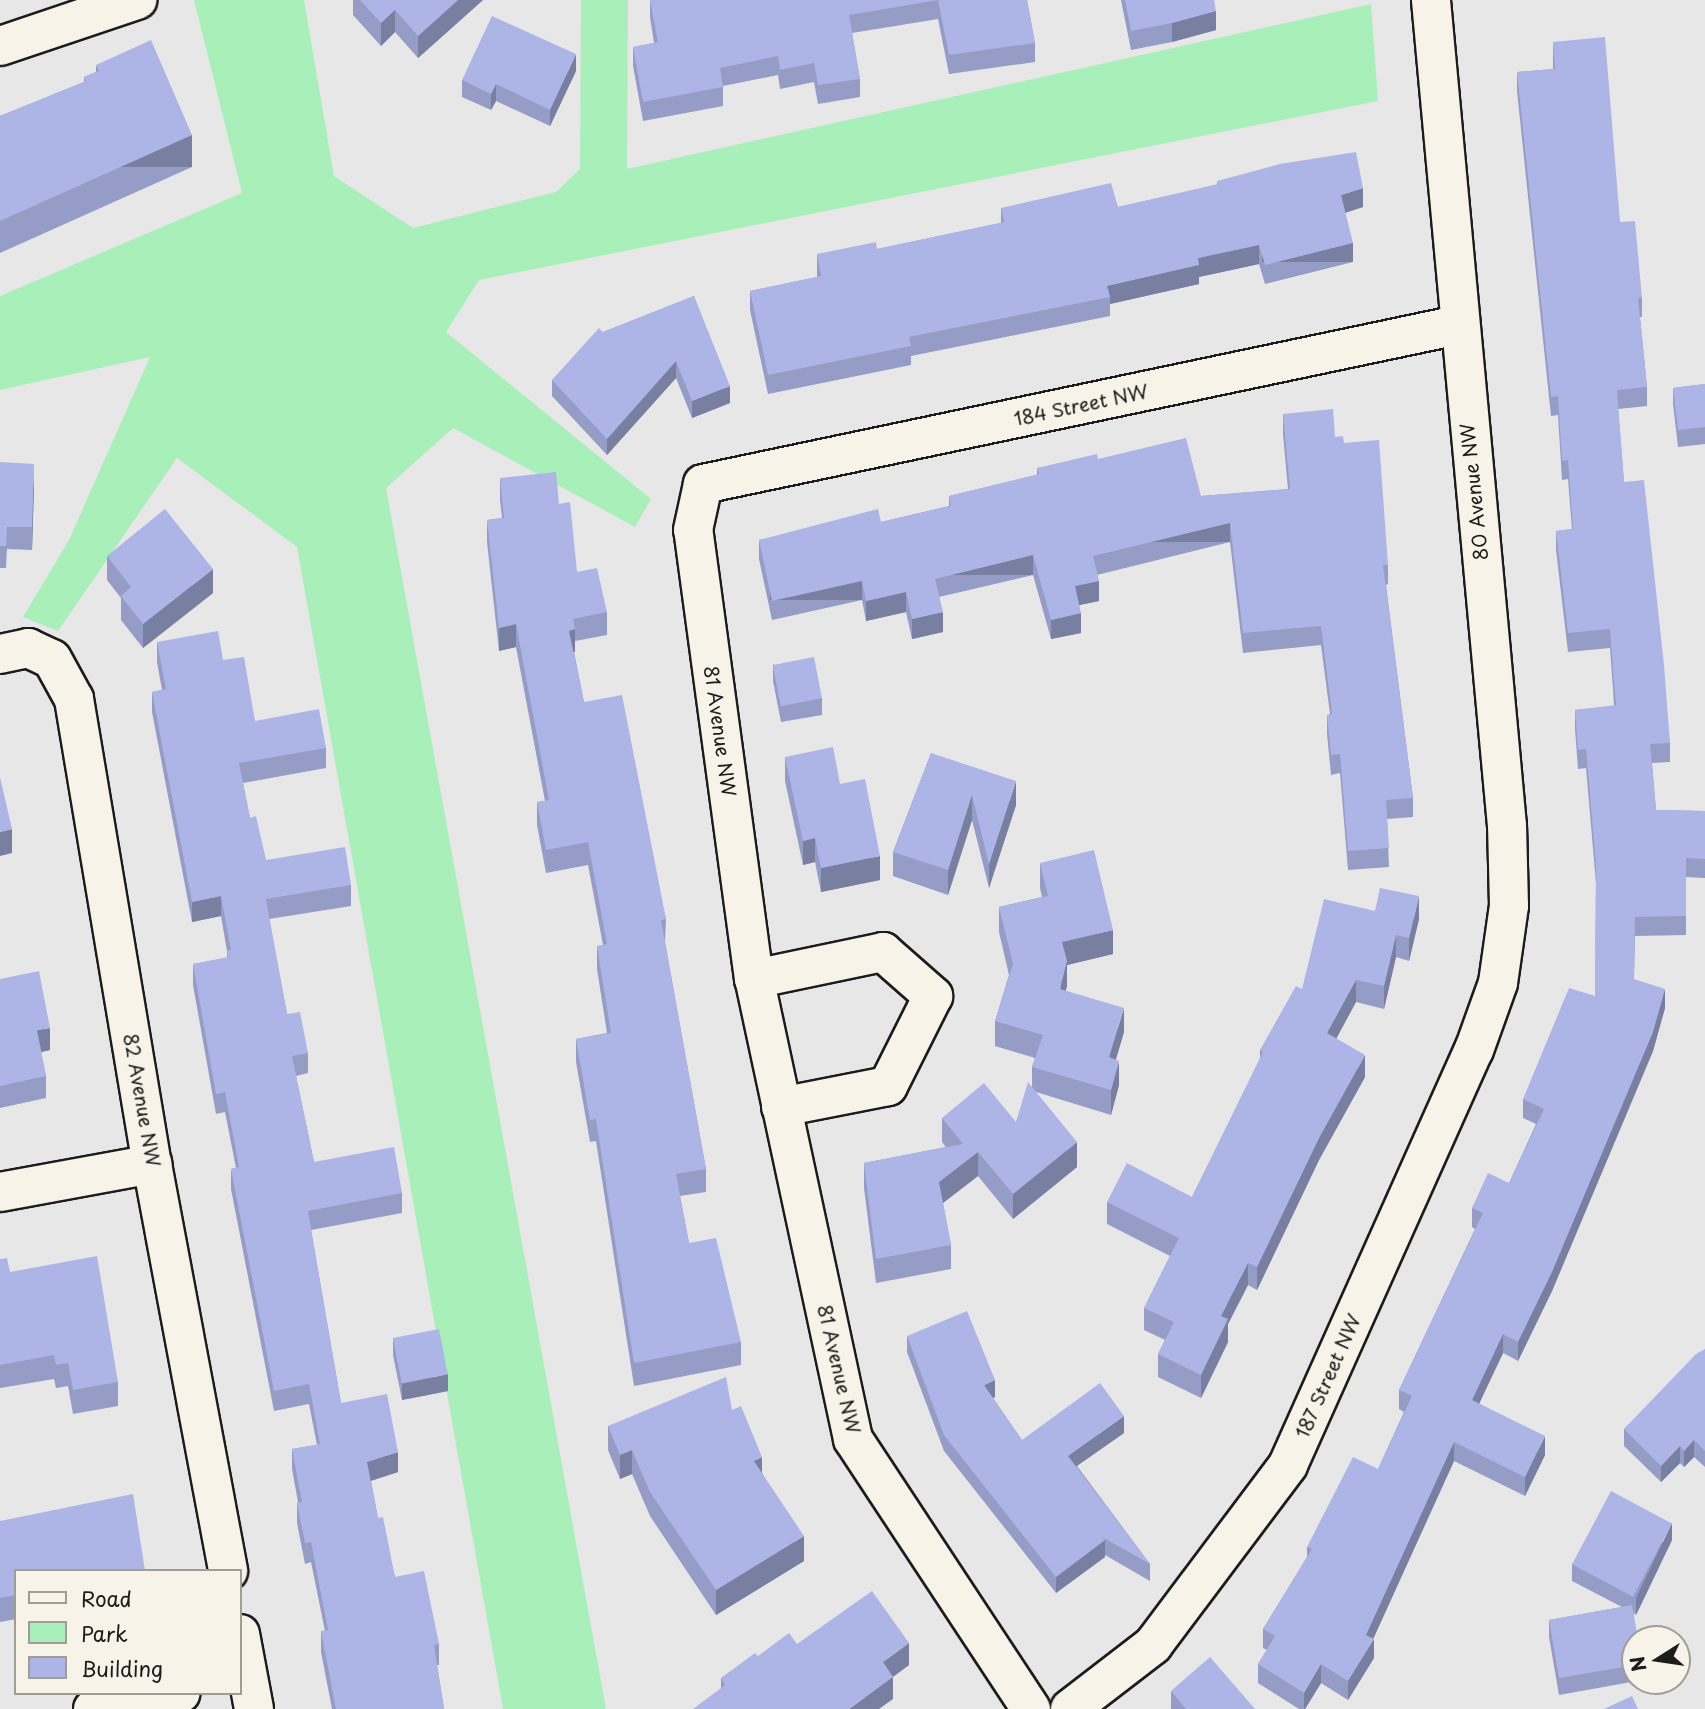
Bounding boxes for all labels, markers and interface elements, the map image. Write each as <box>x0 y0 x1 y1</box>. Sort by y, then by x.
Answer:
street label: 184 Street NW <box>1012 380 1150 430</box>
street label: 80 Avenue NW <box>1455 422 1493 562</box>
street label: 81 Avenue NW <box>700 664 740 798</box>
street label: 82 Avenue NW <box>119 1031 165 1169</box>
street label: 81 Avenue NW <box>813 1302 865 1436</box>
street label: 187 Street NW <box>1290 1310 1366 1442</box>
legend <box>14 1569 242 1695</box>
text: Road <box>81 1582 132 1614</box>
text: Park <box>81 1617 128 1649</box>
north arrow <box>1621 1625 1691 1695</box>
text: Building <box>81 1652 163 1684</box>
text: N <box>1622 1654 1653 1674</box>

